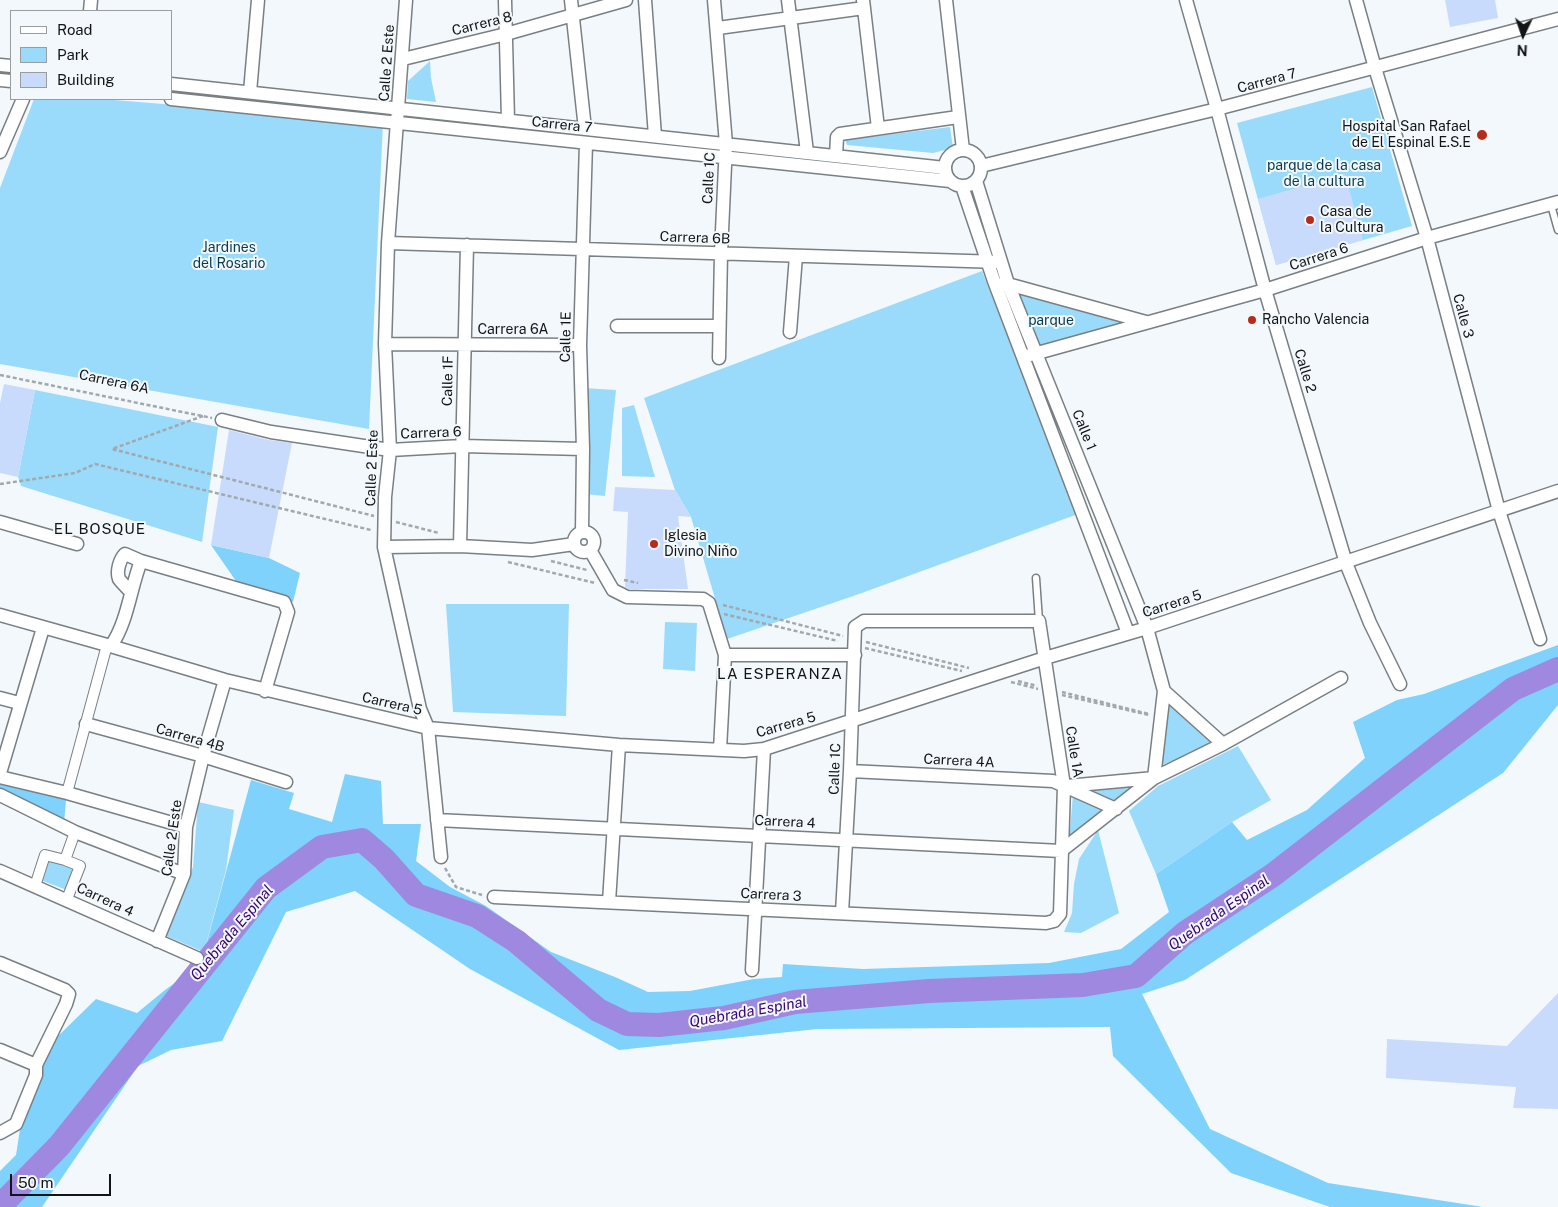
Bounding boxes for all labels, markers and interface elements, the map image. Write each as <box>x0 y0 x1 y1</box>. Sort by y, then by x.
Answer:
street label: Carrera 8 <box>450 8 514 40</box>
legend <box>10 10 172 100</box>
north arrow <box>1498 10 1548 60</box>
text: Road <box>57 21 93 38</box>
street label: Calle 2 Este <box>376 24 398 102</box>
text: N <box>1516 42 1528 58</box>
text: Park <box>57 46 89 63</box>
street label: Carrera 7 <box>1235 65 1299 97</box>
text: Building <box>57 71 115 88</box>
street label: Carrera 7 <box>531 113 593 137</box>
place label: Hospital San Rafael de El Espinal E.S.E <box>1342 119 1471 152</box>
marker: Hospital San Rafael de El Espinal E.S.E <box>1475 128 1489 142</box>
street label: Calle 1C <box>699 152 719 204</box>
park label: parque de la casa de la cultura <box>1267 158 1381 190</box>
place label: Casa de la Cultura <box>1320 204 1383 236</box>
marker: Casa de la Cultura <box>1304 214 1316 226</box>
street label: Carrera 6B <box>659 228 731 248</box>
park label: Jardines del Rosario <box>193 240 265 272</box>
street label: Carrera 6 <box>1287 240 1351 274</box>
street label: Calle 3 <box>1449 292 1477 340</box>
street label: Calle 1E <box>557 311 575 363</box>
place label: Rancho Valencia <box>1262 312 1369 328</box>
park label: parque <box>1028 313 1074 329</box>
marker: Rancho Valencia <box>1246 314 1258 326</box>
street label: Carrera 6A <box>477 322 549 338</box>
street label: Calle 2 <box>1290 347 1320 395</box>
street label: Calle 1F <box>439 356 457 406</box>
street label: Carrera 6A <box>77 366 151 398</box>
street label: Calle 1 <box>1068 407 1100 453</box>
street label: Carrera 6 <box>400 424 462 442</box>
street label: Calle 2 Este <box>362 429 382 507</box>
district label: EL BOSQUE <box>53 520 147 538</box>
place label: Iglesia Divino Niño <box>664 528 737 560</box>
marker: Iglesia Divino Niño <box>648 538 660 550</box>
street label: Carrera 5 <box>1140 587 1204 621</box>
district label: LA ESPERANZA <box>716 665 844 683</box>
street label: Carrera 5 <box>360 689 424 719</box>
street label: Carrera 5 <box>754 708 818 742</box>
street label: Carrera 4B <box>154 720 226 756</box>
street label: Calle 1A <box>1062 725 1086 779</box>
street label: Calle 1C <box>826 743 844 795</box>
street label: Carrera 4A <box>923 751 995 771</box>
street label: Calle 2 Este <box>158 799 186 877</box>
street label: Carrera 4 <box>754 812 816 832</box>
water label: Quebrada Espinal <box>1165 871 1273 955</box>
street label: Carrera 4 <box>74 879 136 921</box>
water label: Quebrada Espinal <box>187 882 277 984</box>
street label: Carrera 3 <box>740 885 802 905</box>
water label: Quebrada Espinal <box>688 993 808 1031</box>
scale bar <box>12 1164 114 1196</box>
text: 50 m <box>18 1174 53 1191</box>

